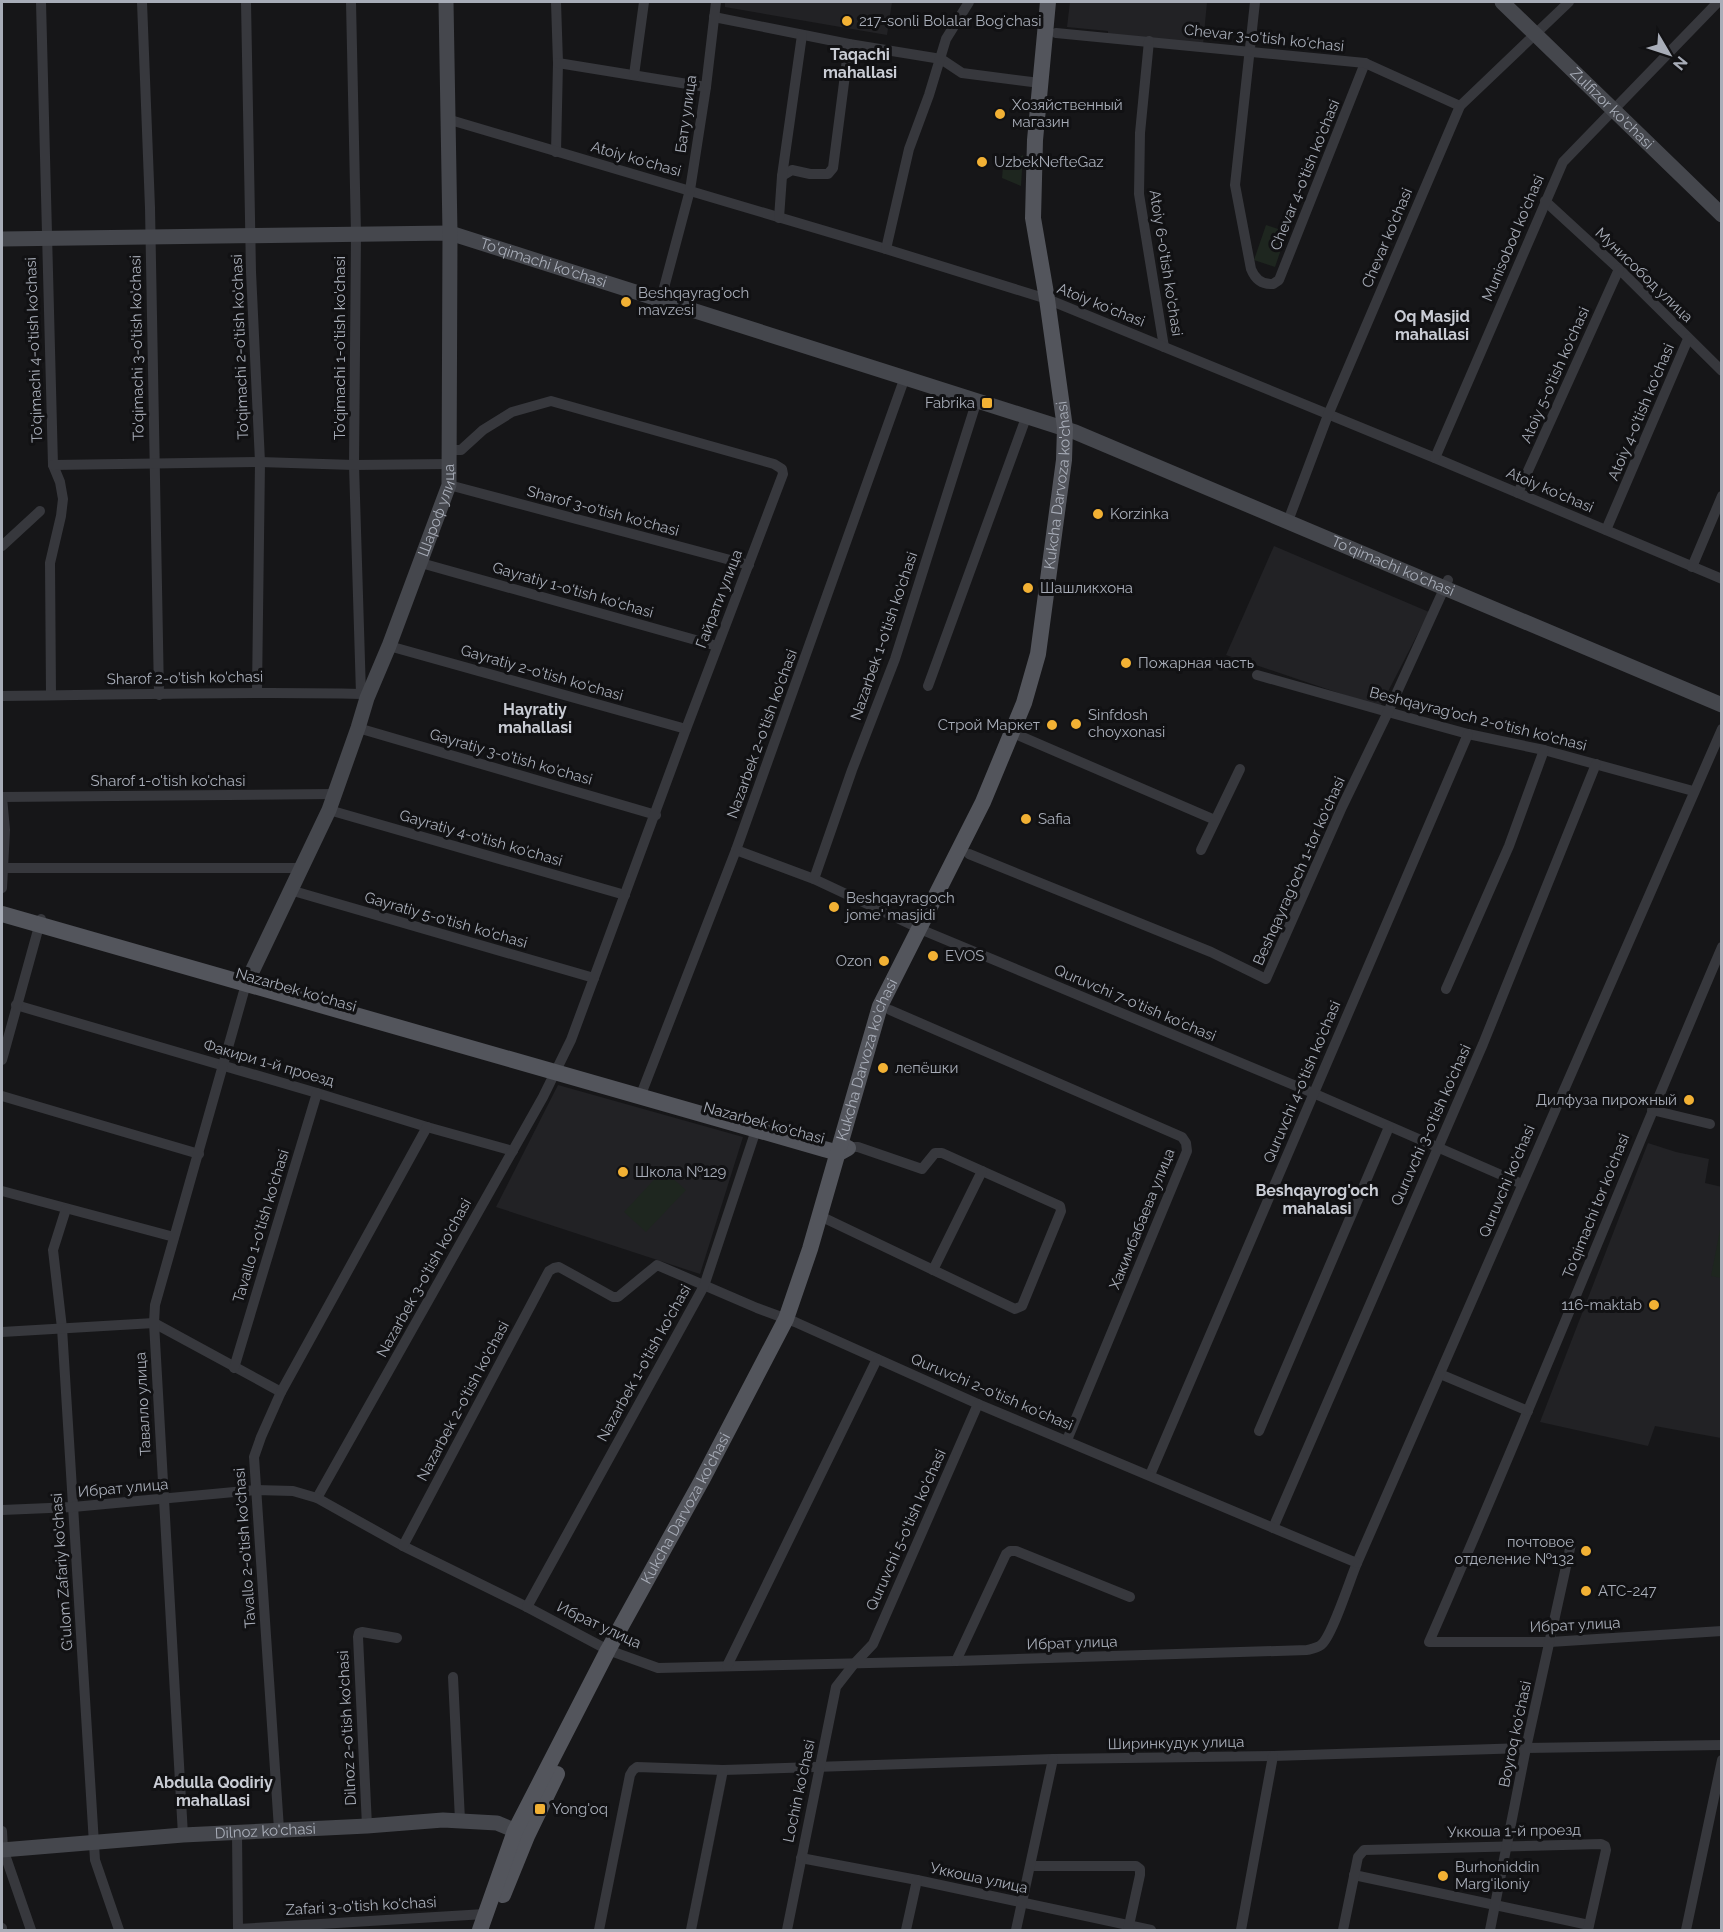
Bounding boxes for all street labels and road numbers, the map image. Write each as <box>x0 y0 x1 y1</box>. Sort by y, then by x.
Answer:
street label: Chevar 3-o'tish ko'chasi <box>1183 21 1345 55</box>
street label: Zulfizor ko'chasi <box>1566 64 1657 153</box>
street label: Бату улица <box>672 74 700 154</box>
street label: Chevar 4-o'tish ko'chasi <box>1267 97 1343 253</box>
street label: Atoiy koʻchasi <box>589 138 683 180</box>
street label: Munisobod ko'chasi <box>1478 172 1548 304</box>
street label: Chevar ko'chasi <box>1358 185 1416 291</box>
street label: Atoiy 6-o'tish ko'chasi <box>1146 189 1186 337</box>
street label: Мунисобод улица <box>1591 224 1697 326</box>
street label: To'qimachi ko'chasi <box>478 234 609 291</box>
street label: To'qimachi 2-o'tish ko'chasi <box>228 254 252 440</box>
street label: To'qimachi 3-o'tish ko'chasi <box>126 255 148 441</box>
street label: To'qimachi 1-o'tish ko'chasi <box>331 256 349 440</box>
street label: To'qimachi 4-o'tish ko'chasi <box>22 257 46 443</box>
street label: Atoiy koʻchasi <box>1055 279 1147 331</box>
street label: Atoiy 5-o'tish ko'chasi <box>1517 304 1593 446</box>
street label: Atoiy 4-o'tish ko'chasi <box>1604 341 1678 483</box>
street label: Kukcha Darvoza ko'chasi <box>1040 400 1074 571</box>
street label: Шароф улица <box>414 464 459 559</box>
street label: Atoiy koʻchasi <box>1504 464 1596 516</box>
street label: Sharof 3-o'tish ko'chasi <box>525 482 681 540</box>
street label: To'qimachi ko'chasi <box>1329 532 1457 600</box>
street label: Гайрати улица <box>692 547 746 651</box>
street label: Nazarbek 1-o'tish ko'chasi <box>847 549 921 723</box>
street label: Gayratiy 1-o'tish ko'chasi <box>490 558 656 622</box>
street label: Gayratiy 2-o'tish ko'chasi <box>459 641 625 705</box>
street label: Nazarbek 2-o'tish ko'chasi <box>723 647 801 821</box>
street label: Sharof 2-o'tish ko'chasi <box>107 668 263 688</box>
street label: Beshqayrag'och 2-o'tish ko'chasi <box>1368 683 1588 755</box>
street label: Gayratiy 3-o'tish ko'chasi <box>428 725 594 789</box>
street label: Sharof 1-o'tish ko'chasi <box>91 772 245 790</box>
street label: Beshqayrag'och 1-tor ko'chasi <box>1249 774 1349 968</box>
street label: Gayratiy 4-o'tish ko'chasi <box>397 806 565 870</box>
street label: Gayratiy 5-o'tish ko'chasi <box>363 888 529 952</box>
street label: Quruvchi 7-o'tish ko'chasi <box>1051 961 1219 1045</box>
street label: Nazarbek ko'chasi <box>234 964 358 1016</box>
street label: Kukcha Darvoza ko'chasi <box>833 976 901 1143</box>
street label: Quruvchi 4-o'tish ko'chasi <box>1260 998 1344 1166</box>
street label: Факири 1-й проезд <box>201 1036 337 1090</box>
street label: Quruvchi 3-o'tish ko'chasi <box>1387 1042 1475 1208</box>
street label: Nazarbek ko'chasi <box>701 1098 827 1148</box>
street label: Quruvchi ko'chasi <box>1475 1122 1539 1240</box>
street label: To'qimachi tor ko'chasi <box>1559 1131 1633 1281</box>
street label: Хакимбабаева улица <box>1106 1146 1178 1292</box>
street label: Tavallo 1-o'tish ko'chasi <box>229 1147 293 1305</box>
street label: Nazarbek 3-o'tish ko'chasi <box>373 1195 475 1361</box>
street label: Nazarbek 1-o'tish ko'chasi <box>593 1281 695 1445</box>
street label: Nazarbek 2-o'tish ko'chasi <box>413 1318 513 1484</box>
street label: Quruvchi 2-o'tish ko'chasi <box>908 1350 1076 1434</box>
street label: Тавалло улица <box>131 1352 155 1456</box>
street label: Kukcha Darvoza ko'chasi <box>637 1430 734 1587</box>
street label: Quruvchi 5-o'tish ko'chasi <box>862 1447 950 1613</box>
street label: Tavallo 2-o'tish ko'chasi <box>230 1467 260 1629</box>
street label: Ибрат улица <box>77 1475 169 1501</box>
street label: G'ulom Zafariy ko'chasi <box>48 1492 76 1652</box>
street label: Ибрат улица <box>554 1598 644 1652</box>
street label: Ибрат улица <box>1529 1614 1621 1636</box>
street label: Ибрат улица <box>1026 1632 1118 1654</box>
street label: Dilnoz 2-o'tish ko'chasi <box>334 1650 360 1806</box>
street label: Boyroq ko'chasi <box>1495 1679 1535 1789</box>
street label: Ширинкудук улица <box>1108 1733 1244 1753</box>
street label: Lochin ko'chasi <box>779 1738 819 1844</box>
street label: Dilnoz ko'chasi <box>214 1820 316 1842</box>
street label: Уккоша 1-й проезд <box>1447 1821 1581 1841</box>
street label: Уккоша улица <box>929 1859 1029 1897</box>
street label: Zafari 3-o'tish ko'chasi <box>285 1893 437 1919</box>

